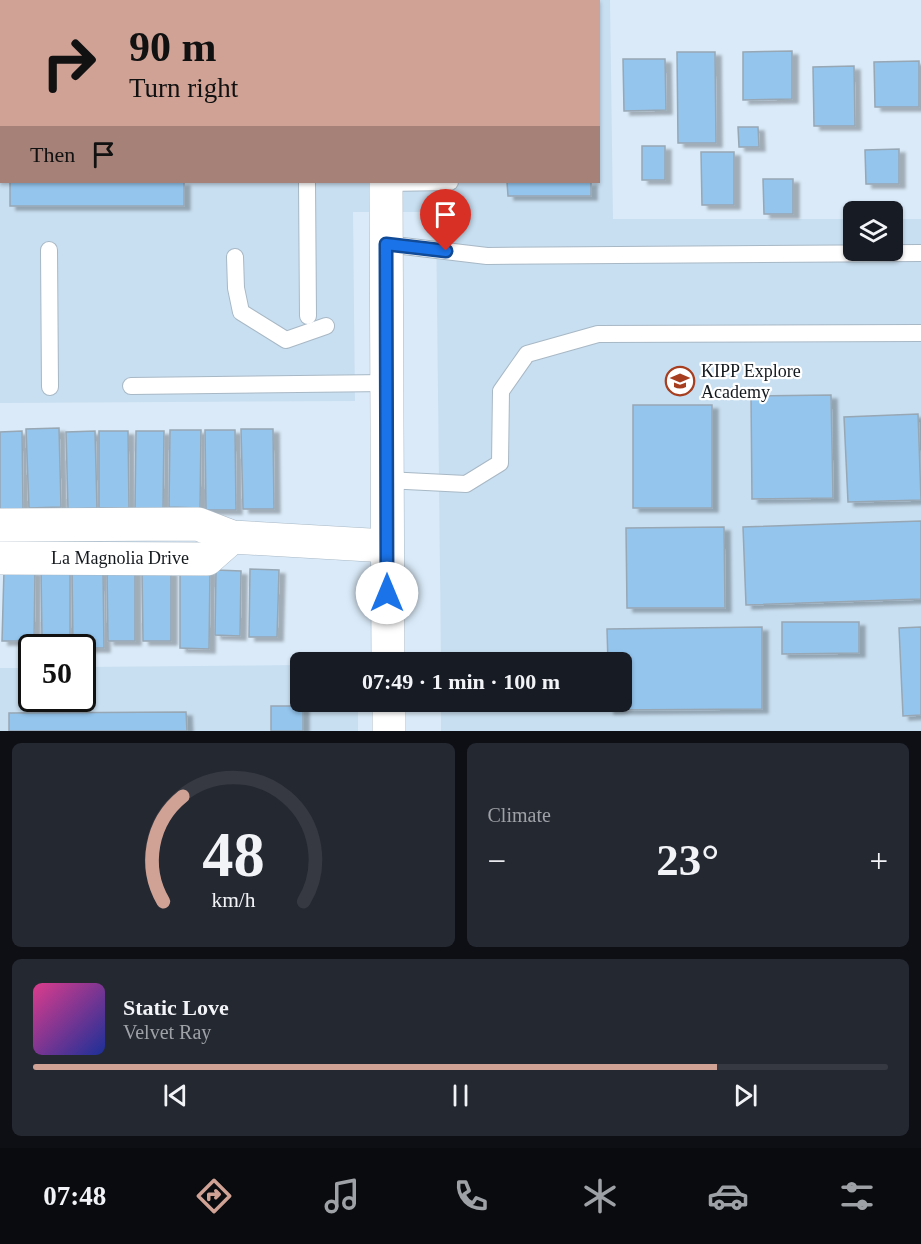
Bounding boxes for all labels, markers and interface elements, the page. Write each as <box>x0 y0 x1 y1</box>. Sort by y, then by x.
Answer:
icon: right <box>30 24 108 102</box>
text: 90 m <box>129 24 217 70</box>
text: Turn right <box>129 73 238 103</box>
icon: arrive <box>87 138 120 171</box>
text: Then <box>30 142 75 167</box>
pin <box>420 189 471 251</box>
icon: arrive <box>429 198 462 231</box>
map controls <box>843 201 903 261</box>
button: layers <box>843 201 903 261</box>
place label: KIPP Explore Academy <box>701 361 801 402</box>
school or university icon: KIPP Explore Academy <box>664 365 696 397</box>
street label: La Magnolia Drive <box>51 548 189 568</box>
position arrow <box>355 561 419 625</box>
speed limit sign: 50 <box>18 634 96 712</box>
text: 07:49 · 1 min · 100 m <box>362 669 560 694</box>
text: Climate <box>488 804 551 826</box>
text: 48 <box>202 820 264 889</box>
text: 23° <box>656 835 719 885</box>
text: − <box>488 843 506 879</box>
text: + <box>869 843 888 879</box>
text: km/h <box>211 888 256 912</box>
text: Static Love <box>123 995 229 1020</box>
text: Velvet Ray <box>123 1021 211 1043</box>
icon: previous <box>159 1079 192 1112</box>
icon: pause <box>444 1079 477 1112</box>
icon: next <box>729 1079 762 1112</box>
icon: directions <box>193 1175 235 1217</box>
icon: music <box>321 1175 363 1217</box>
icon: phone <box>450 1175 492 1217</box>
icon: climate <box>579 1175 621 1217</box>
icon: car <box>707 1175 749 1217</box>
icon: filters <box>836 1175 878 1217</box>
text: 07:48 <box>43 1181 106 1211</box>

